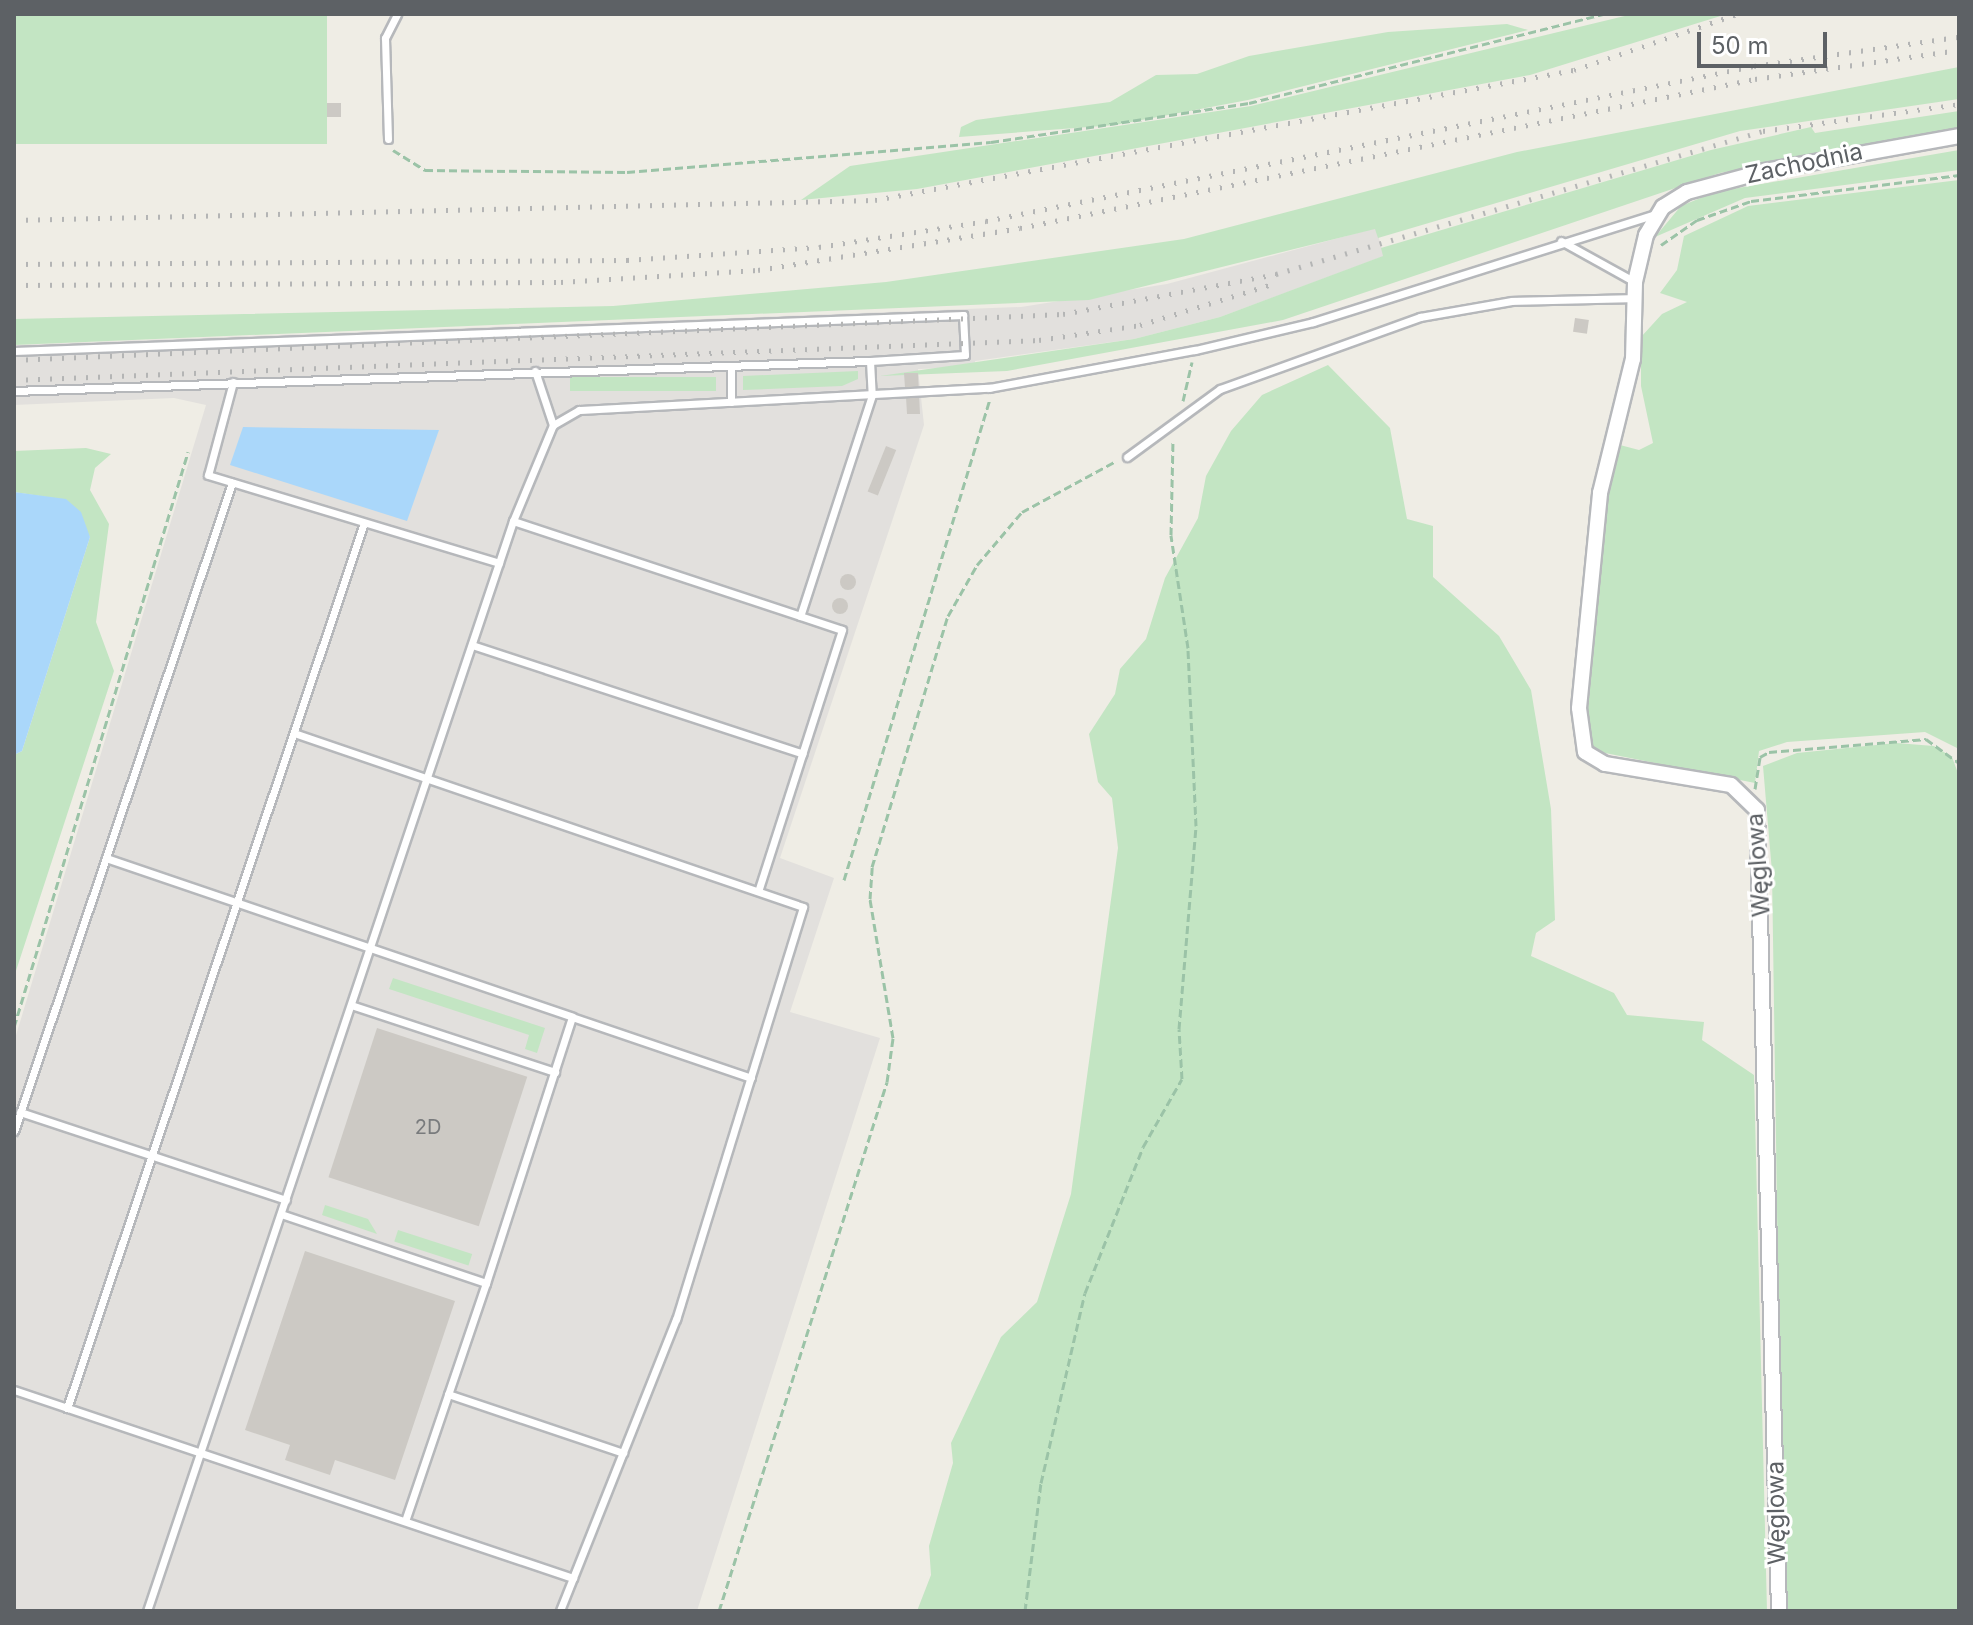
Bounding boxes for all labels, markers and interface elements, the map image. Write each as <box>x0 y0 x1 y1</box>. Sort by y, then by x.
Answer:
scale bar <box>1701 16 1831 66</box>
text: 50 m <box>1711 31 1769 60</box>
street label: Zachodnia <box>1743 137 1865 189</box>
street label: Węglowa <box>1740 812 1776 918</box>
house number: 2D <box>415 1115 441 1139</box>
street label: Węglowa <box>1761 1461 1791 1565</box>

